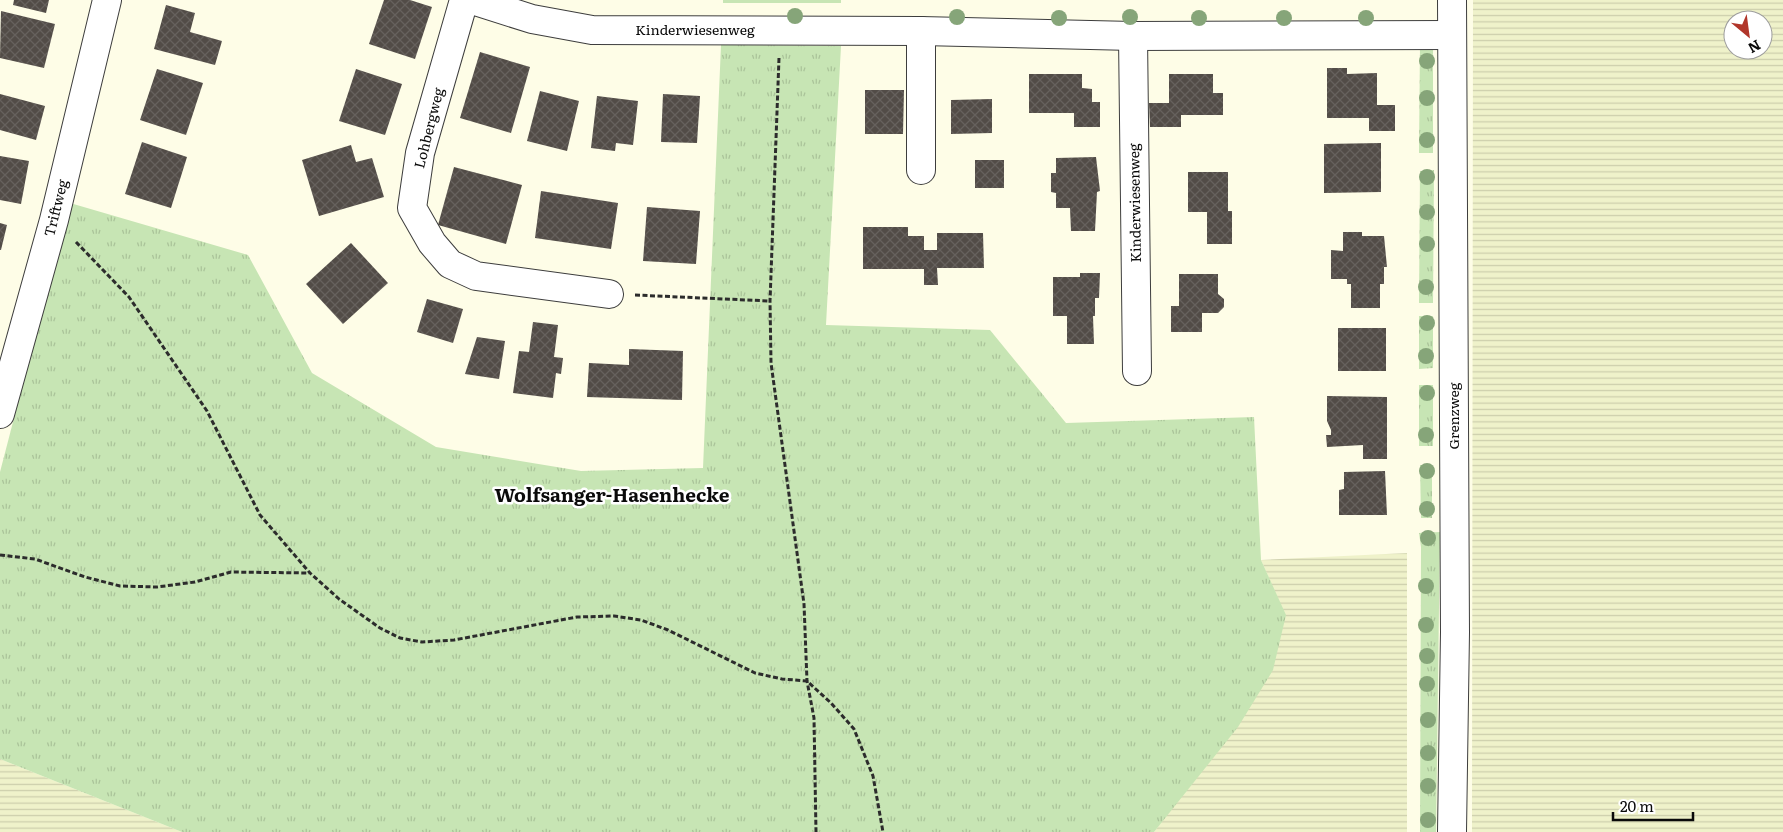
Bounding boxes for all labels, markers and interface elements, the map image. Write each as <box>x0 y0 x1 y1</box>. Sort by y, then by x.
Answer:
north arrow <box>1723 10 1773 60</box>
street label: Kinderwiesenweg <box>635 19 755 39</box>
text: N <box>1745 36 1765 59</box>
street label: Lohbergweg <box>408 85 448 170</box>
street label: Kinderwiesenweg <box>1123 143 1145 263</box>
street label: Triftweg <box>38 177 72 239</box>
street label: Grenzweg <box>1443 382 1463 450</box>
district label: Wolfsanger-Hasenhecke <box>494 480 730 508</box>
scale bar <box>1613 790 1693 822</box>
text: 20 m <box>1620 794 1654 817</box>

